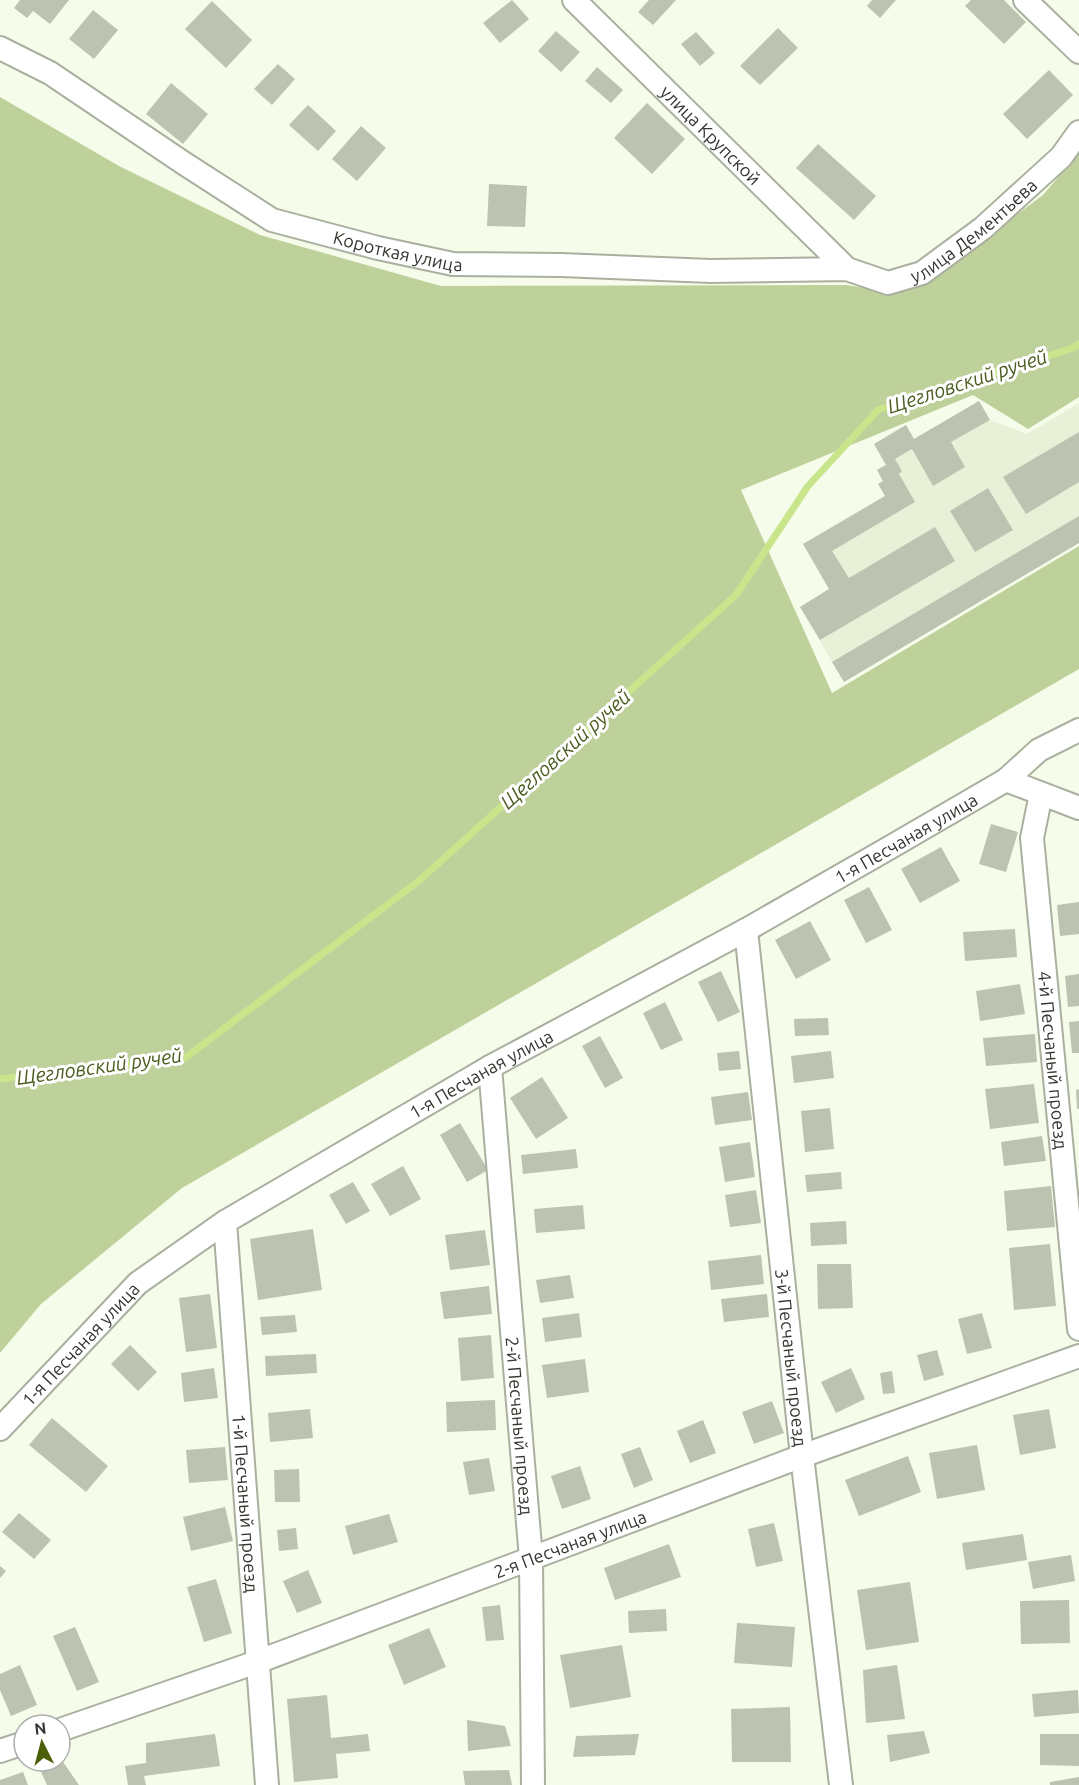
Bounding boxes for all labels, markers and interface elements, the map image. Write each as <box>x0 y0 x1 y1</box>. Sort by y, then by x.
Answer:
street label: улица Крупской <box>657 81 765 188</box>
street label: улица Дементьева <box>908 174 1041 286</box>
street label: Короткая улица <box>331 227 463 274</box>
water label: Щегловский ручей <box>884 344 1050 418</box>
water label: Щегловский ручей <box>495 685 635 813</box>
street label: 1-я Песчаная улица <box>831 789 981 887</box>
street label: 4-й Песчаный проезд <box>1035 970 1072 1150</box>
street label: 1-я Песчаная улица <box>406 1025 556 1122</box>
water label: Щегловский ручей <box>15 1043 183 1089</box>
street label: 3-й Песчаный проезд <box>772 1268 811 1448</box>
street label: 1-я Песчаная улица <box>18 1278 143 1410</box>
street label: 2-й Песчаный проезд <box>503 1336 537 1516</box>
street label: 1-й Песчаный проезд <box>229 1413 263 1594</box>
street label: 2-я Песчаная улица <box>491 1506 649 1582</box>
north arrow <box>12 1713 72 1773</box>
text: N <box>34 1719 47 1738</box>

